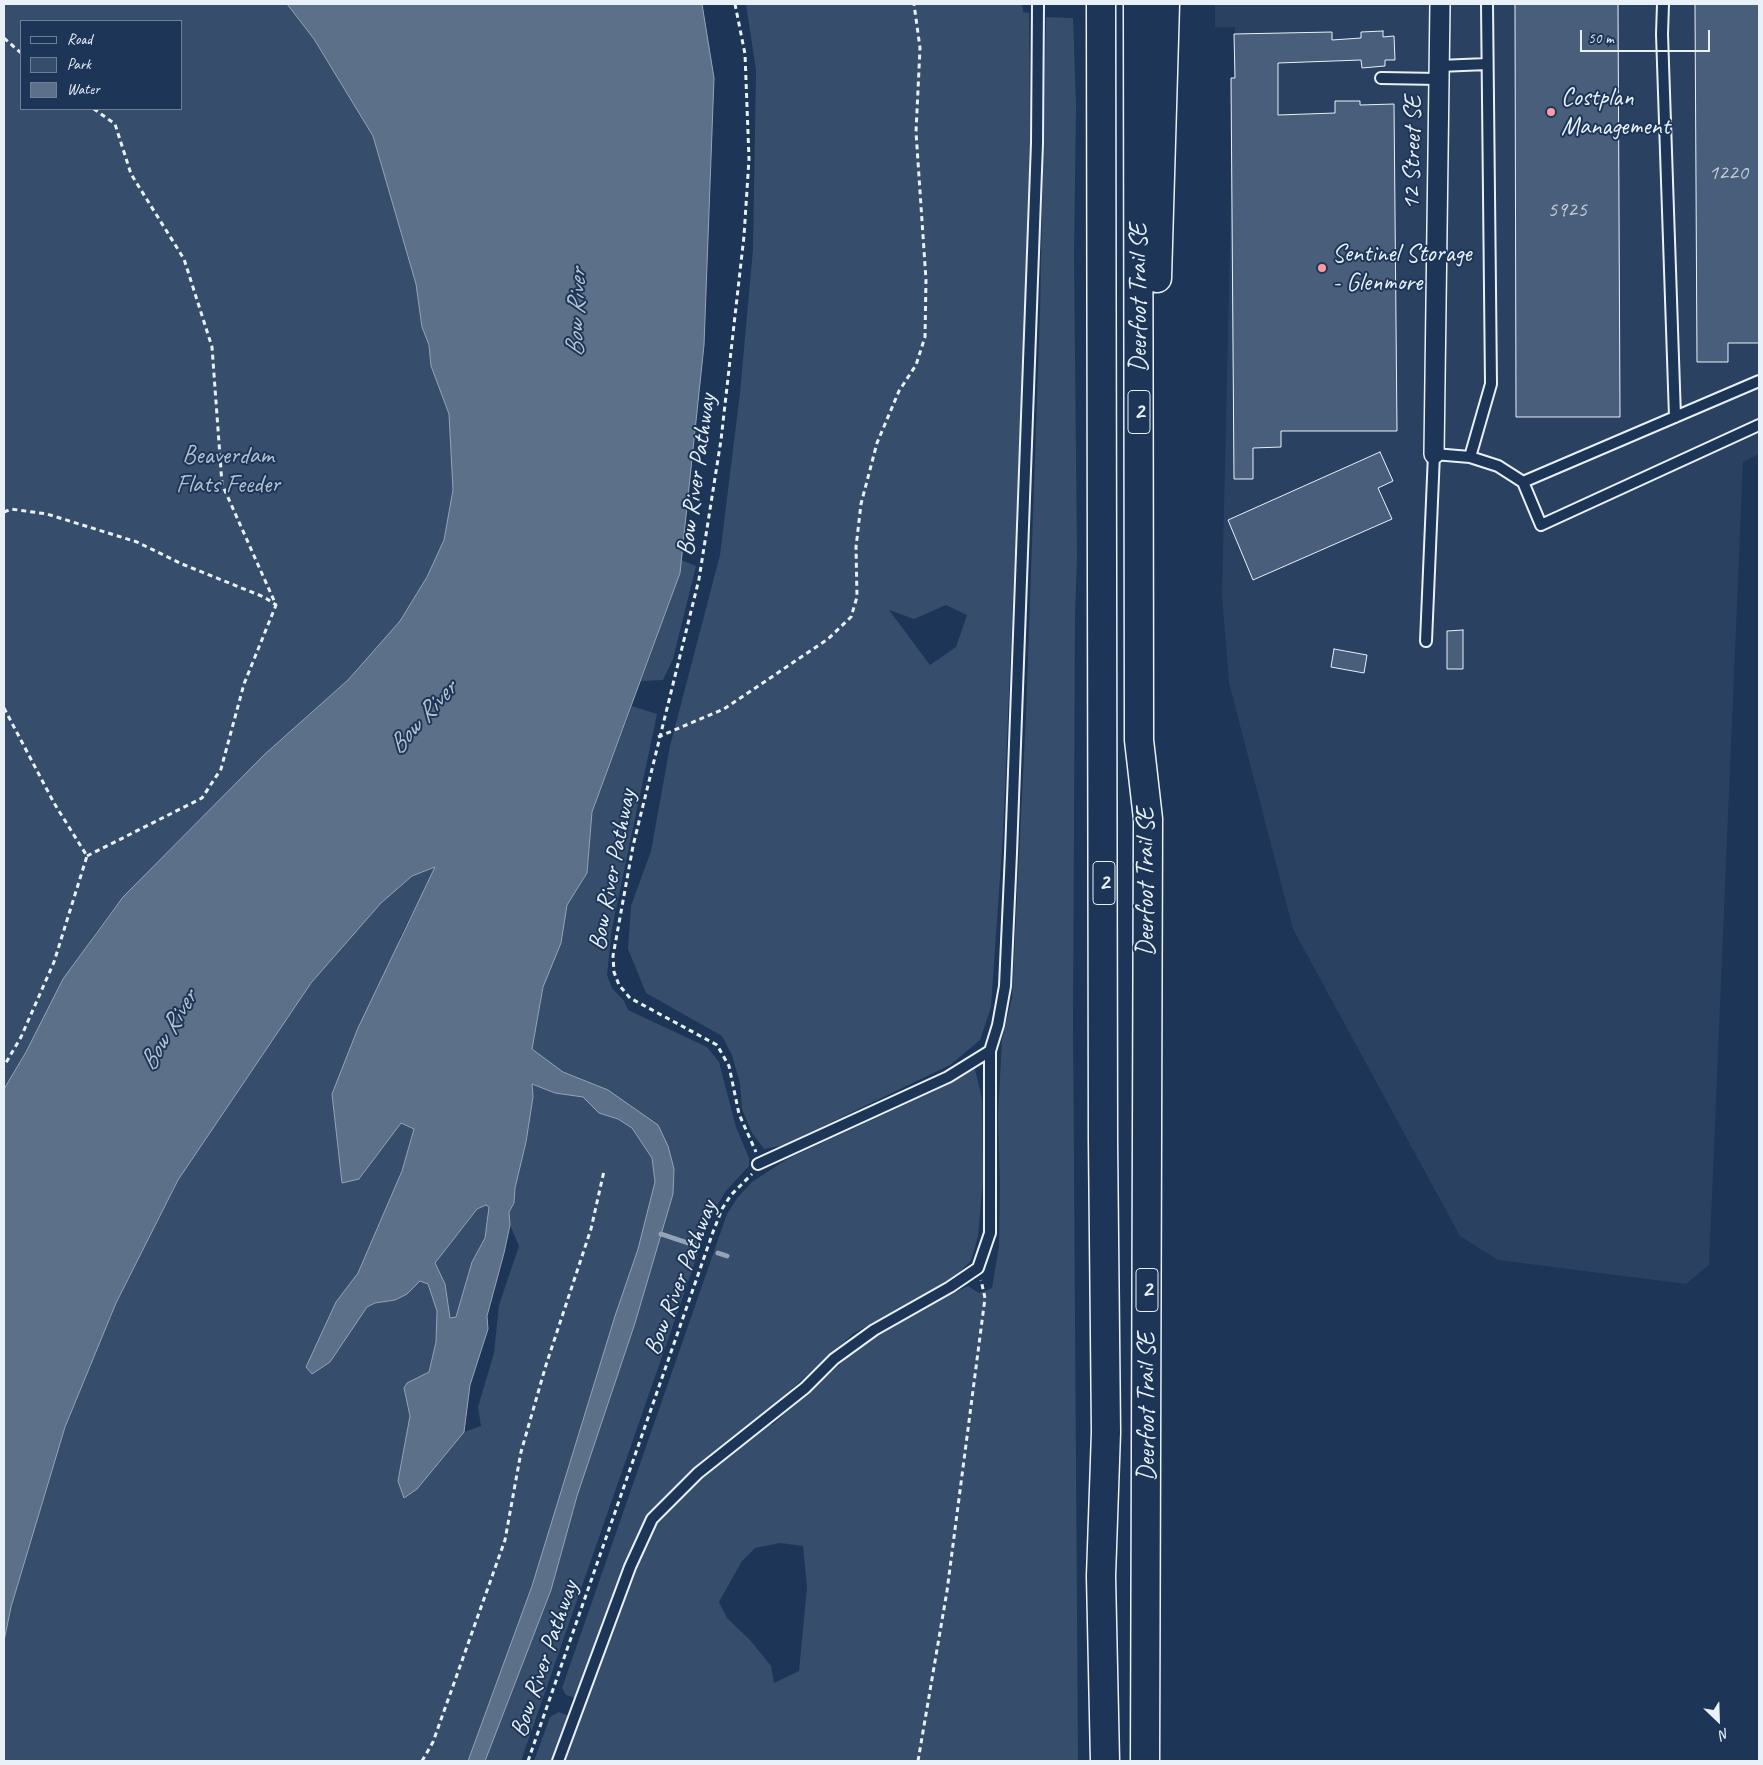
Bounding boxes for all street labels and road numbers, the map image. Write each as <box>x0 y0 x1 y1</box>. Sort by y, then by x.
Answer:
street label: 12 Street SE <box>1397 96 1429 210</box>
street label: Deerfoot Trail SE <box>1124 224 1154 372</box>
road number: 2 <box>1128 391 1150 434</box>
street label: Bow River Pathway <box>671 392 723 558</box>
street label: Bow River Pathway <box>583 787 643 953</box>
street label: Deerfoot Trail SE <box>1131 808 1161 956</box>
road number: 2 <box>1093 861 1115 904</box>
street label: Bow River Pathway <box>638 1197 724 1359</box>
road number: 2 <box>1136 1268 1158 1312</box>
street label: Deerfoot Trail SE <box>1132 1333 1162 1481</box>
street label: Bow River Pathway <box>504 1577 586 1741</box>

